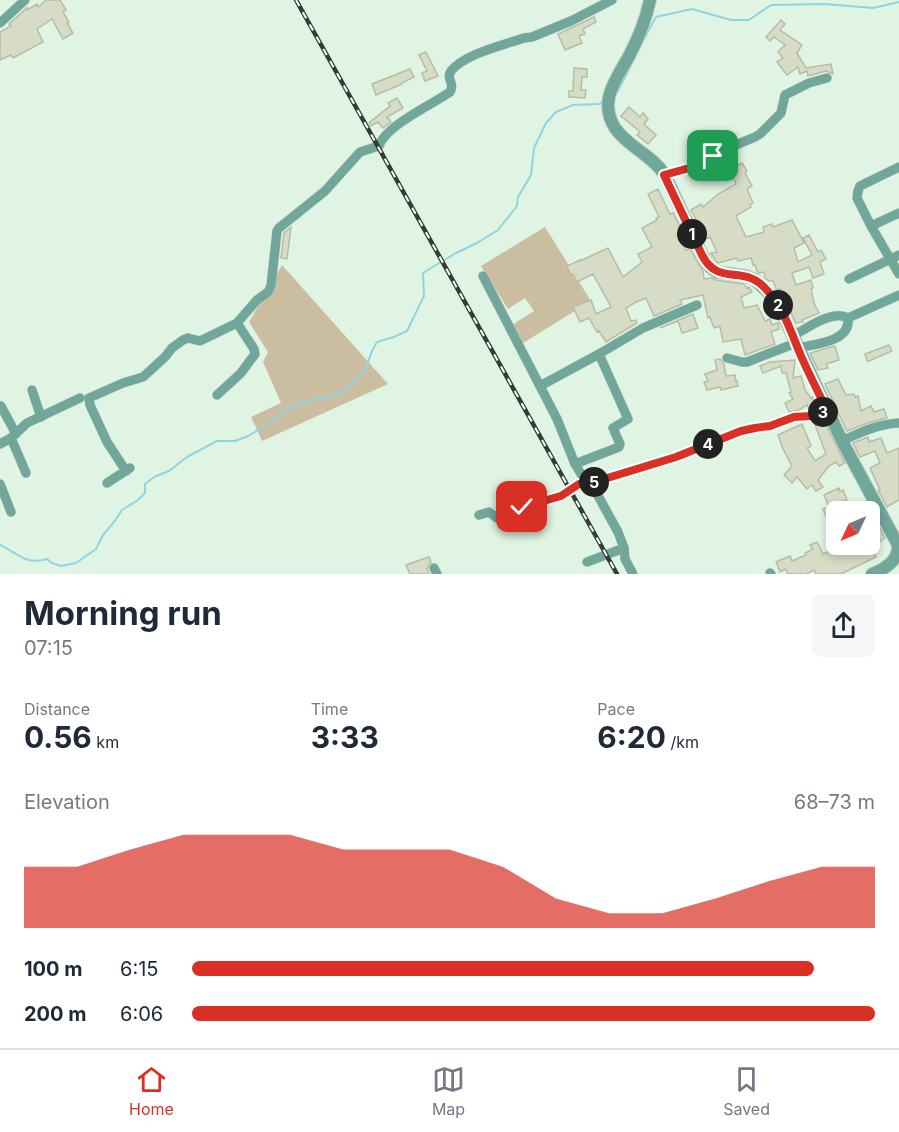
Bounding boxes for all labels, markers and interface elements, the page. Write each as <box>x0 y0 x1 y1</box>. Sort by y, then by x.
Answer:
pin <box>687 130 738 181</box>
icon: arrive <box>696 139 729 172</box>
pin: 1 <box>677 219 707 249</box>
text: 1 <box>689 224 695 244</box>
pin: 2 <box>763 290 793 320</box>
text: 2 <box>773 295 783 315</box>
pin: 3 <box>808 397 838 427</box>
text: 3 <box>818 402 828 422</box>
pin: 4 <box>693 429 723 459</box>
text: 4 <box>703 434 713 454</box>
pin: 5 <box>579 467 609 497</box>
text: 5 <box>589 472 599 492</box>
pin <box>496 481 547 532</box>
icon: check <box>505 490 538 523</box>
north arrow <box>826 501 880 555</box>
map controls <box>826 501 880 555</box>
text: Morning run <box>24 593 222 633</box>
button: share <box>812 594 875 657</box>
text: 07:15 <box>24 636 73 660</box>
text: Distance <box>24 699 90 719</box>
text: Time <box>311 699 348 719</box>
text: Pace <box>597 699 635 719</box>
text: 0.56 <box>24 719 92 755</box>
text: 3:33 <box>311 719 379 755</box>
text: 6:20 <box>597 719 666 755</box>
text: km <box>92 732 119 752</box>
text: /km <box>666 732 699 752</box>
text: Elevation <box>24 790 110 814</box>
text: 68–73 m <box>794 790 875 814</box>
text: 100 m <box>24 957 83 981</box>
text: 6:15 <box>120 957 158 981</box>
text: 200 m <box>24 1002 87 1026</box>
text: 6:06 <box>120 1002 163 1026</box>
tab: Home <box>129 1063 174 1119</box>
tab: Map <box>432 1063 465 1119</box>
tab: Saved <box>723 1063 770 1119</box>

